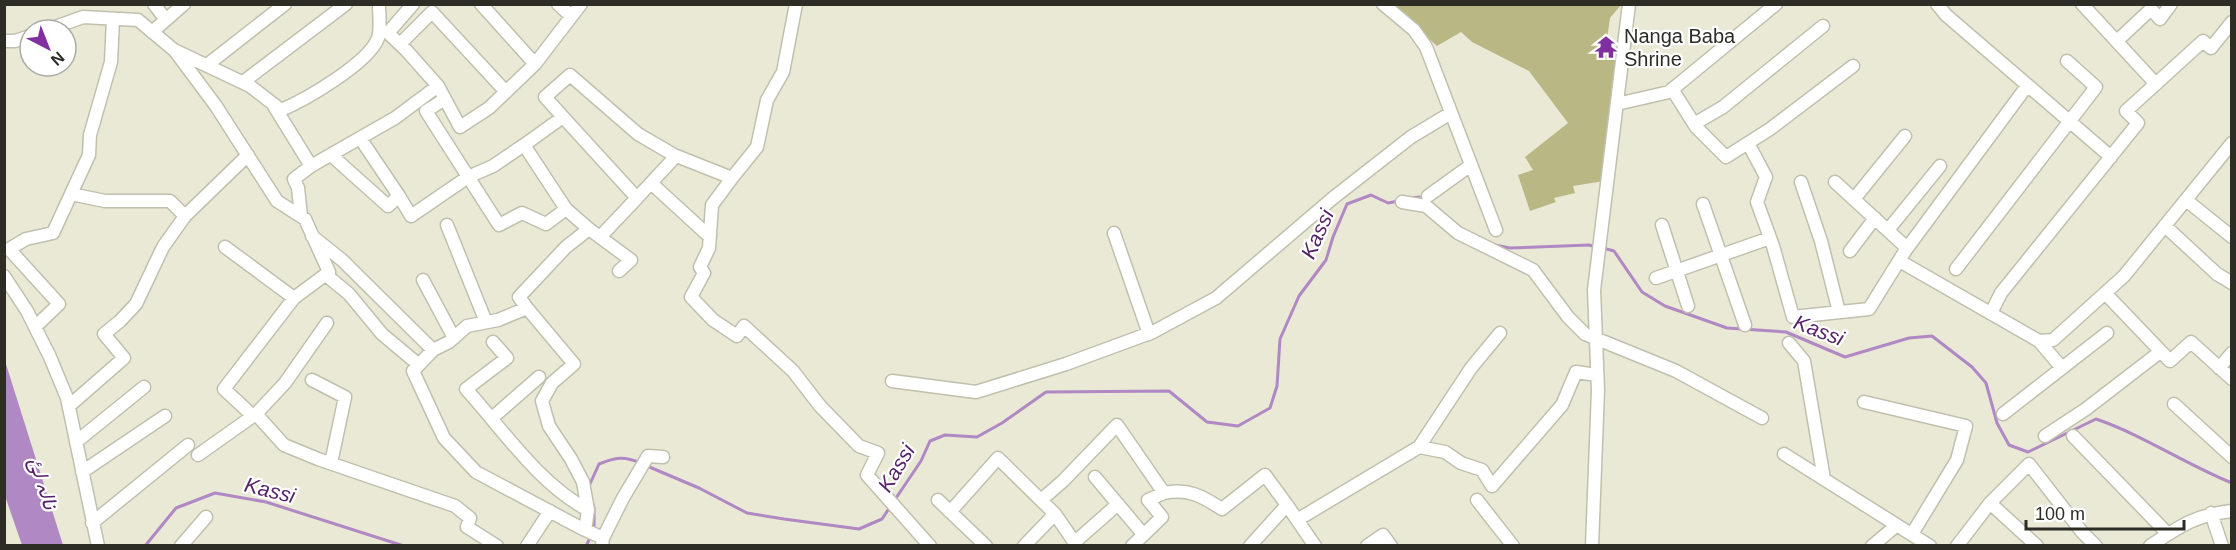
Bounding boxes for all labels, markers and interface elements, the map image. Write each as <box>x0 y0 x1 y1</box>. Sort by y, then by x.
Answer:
north arrow <box>18 18 78 78</box>
place label: Nanga Baba Shrine <box>1624 25 1736 70</box>
temple icon: Nanga Baba Shrine <box>1593 34 1619 60</box>
text: N <box>48 49 68 69</box>
water label: Kassi <box>1296 205 1338 262</box>
water label: Kassi <box>1791 310 1848 350</box>
water label: Kassi <box>873 439 920 496</box>
water label: نالہ لئ <box>23 454 63 513</box>
water label: Kassi <box>242 473 299 508</box>
scale bar <box>2026 493 2184 531</box>
text: 100 m <box>2035 504 2085 524</box>

